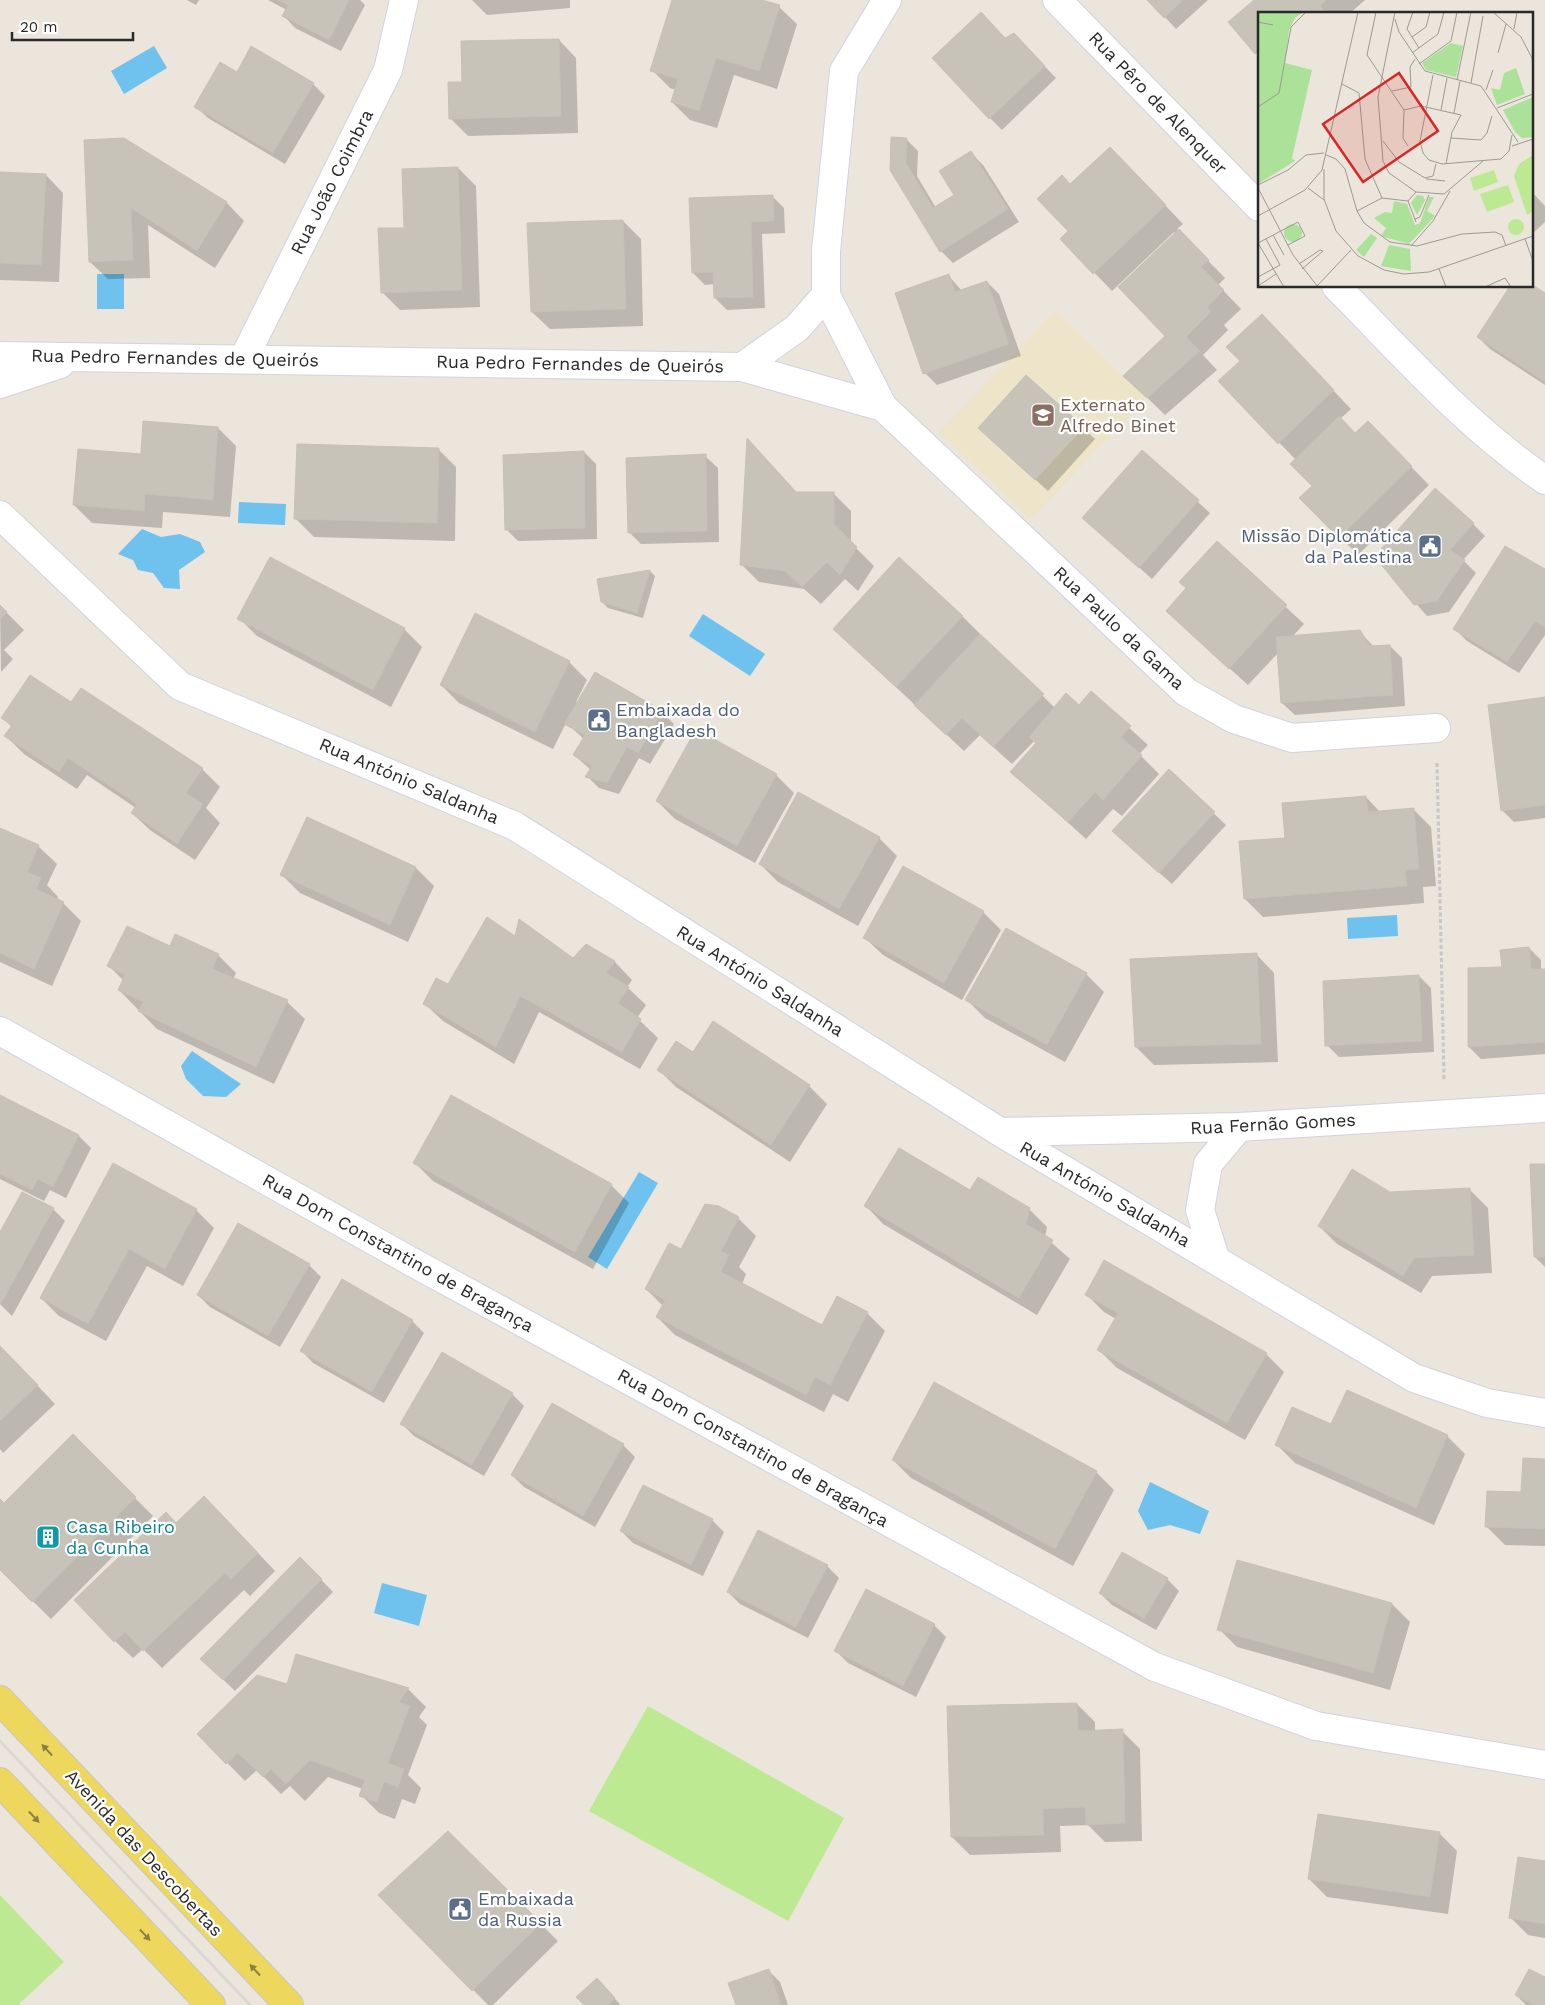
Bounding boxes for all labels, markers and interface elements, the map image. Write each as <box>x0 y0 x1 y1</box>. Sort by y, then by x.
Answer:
scale bar <box>12 10 134 42</box>
inset map <box>1258 12 1532 288</box>
text: 20 m <box>20 18 58 36</box>
street label: Rua Pêro de Alenquer <box>1085 27 1232 178</box>
street label: Rua João Coimbra <box>286 106 377 258</box>
street label: Rua Pedro Fernandes de Queirós <box>31 344 319 371</box>
street label: Rua Pedro Fernandes de Queirós <box>436 350 724 377</box>
place label: Externato Alfredo Binet <box>1060 394 1176 436</box>
school or university icon: Externato Alfredo Binet <box>1030 402 1056 428</box>
place label: Missão Diplomática da Palestina <box>1241 525 1412 567</box>
public building icon: Missão Diplomática da Palestina <box>1417 533 1443 559</box>
street label: Rua Paulo da Gama <box>1050 562 1189 694</box>
place label: Embaixada do Bangladesh <box>616 699 740 741</box>
public building icon: Embaixada do Bangladesh <box>586 707 612 733</box>
street label: Rua António Saldanha <box>316 733 502 828</box>
street label: Rua António Saldanha <box>673 920 848 1041</box>
street label: Rua Fernão Gomes <box>1190 1109 1356 1138</box>
street label: Rua António Saldanha <box>1016 1136 1194 1251</box>
street label: Rua Dom Constantino de Bragança <box>259 1169 538 1336</box>
street label: Rua Dom Constantino de Bragança <box>614 1364 893 1531</box>
place label: Casa Ribeiro da Cunha <box>66 1516 175 1558</box>
building icon: Casa Ribeiro da Cunha <box>35 1524 61 1550</box>
one-way arrow <box>41 1744 53 1756</box>
street label: Avenida das Descobertas <box>61 1765 227 1941</box>
one-way arrow <box>28 1811 40 1823</box>
place label: Embaixada da Russia <box>478 1888 574 1930</box>
public building icon: Embaixada da Russia <box>447 1896 473 1922</box>
one-way arrow <box>139 1929 151 1941</box>
one-way arrow <box>249 1964 261 1976</box>

